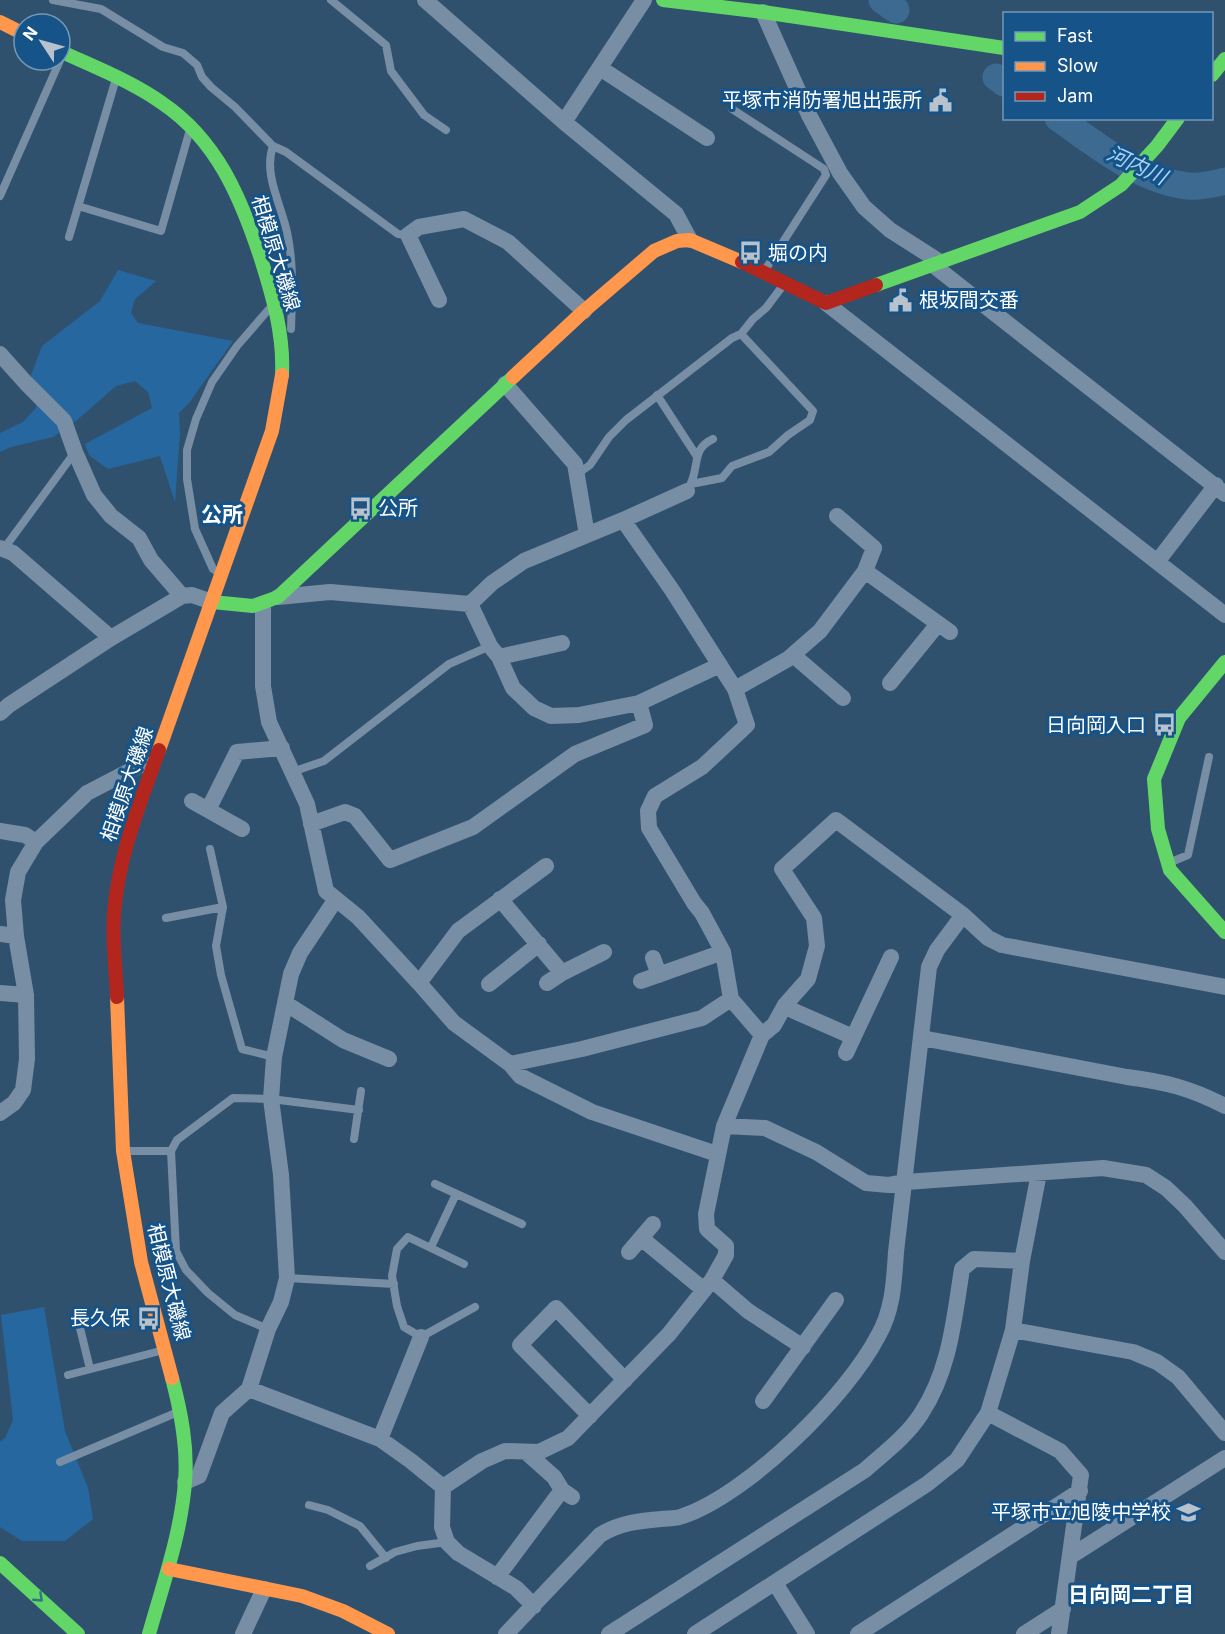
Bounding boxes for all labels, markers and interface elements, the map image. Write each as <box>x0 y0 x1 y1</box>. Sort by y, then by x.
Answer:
north arrow <box>12 12 72 72</box>
legend <box>1003 12 1213 120</box>
text: N <box>18 22 42 44</box>
text: Fast <box>1057 25 1093 46</box>
text: Slow <box>1057 55 1098 76</box>
text: Jam <box>1057 85 1093 106</box>
public building icon: 平塚市消防署旭出張所 <box>927 87 953 113</box>
place label: 平塚市消防署旭出張所 <box>722 88 922 112</box>
water label: 河内川 <box>1103 140 1173 190</box>
street label: 相模原大磯線 <box>247 192 305 314</box>
bus stop icon: 堀の内 <box>737 240 763 266</box>
place label: 堀の内 <box>768 241 828 265</box>
public building icon: 根坂間交番 <box>888 287 914 313</box>
place label: 根坂間交番 <box>919 288 1019 312</box>
bus stop icon: 公所 <box>347 495 373 521</box>
place label: 公所 <box>378 496 418 520</box>
district label: 公所 <box>201 502 243 527</box>
bus stop icon: 日向岡入口 <box>1151 712 1177 738</box>
place label: 日向岡入口 <box>1046 713 1146 737</box>
street label: 相模原大磯線 <box>96 723 158 845</box>
street label: 相模原大磯線 <box>143 1221 195 1343</box>
bus stop icon: 長久保 <box>135 1305 161 1331</box>
place label: 長久保 <box>70 1306 130 1330</box>
school or university icon: 平塚市立旭陵中学校 <box>1176 1499 1202 1525</box>
place label: 平塚市立旭陵中学校 <box>991 1500 1171 1524</box>
district label: 日向岡二丁目 <box>1068 1582 1194 1607</box>
one-way arrow <box>32 1591 42 1602</box>

